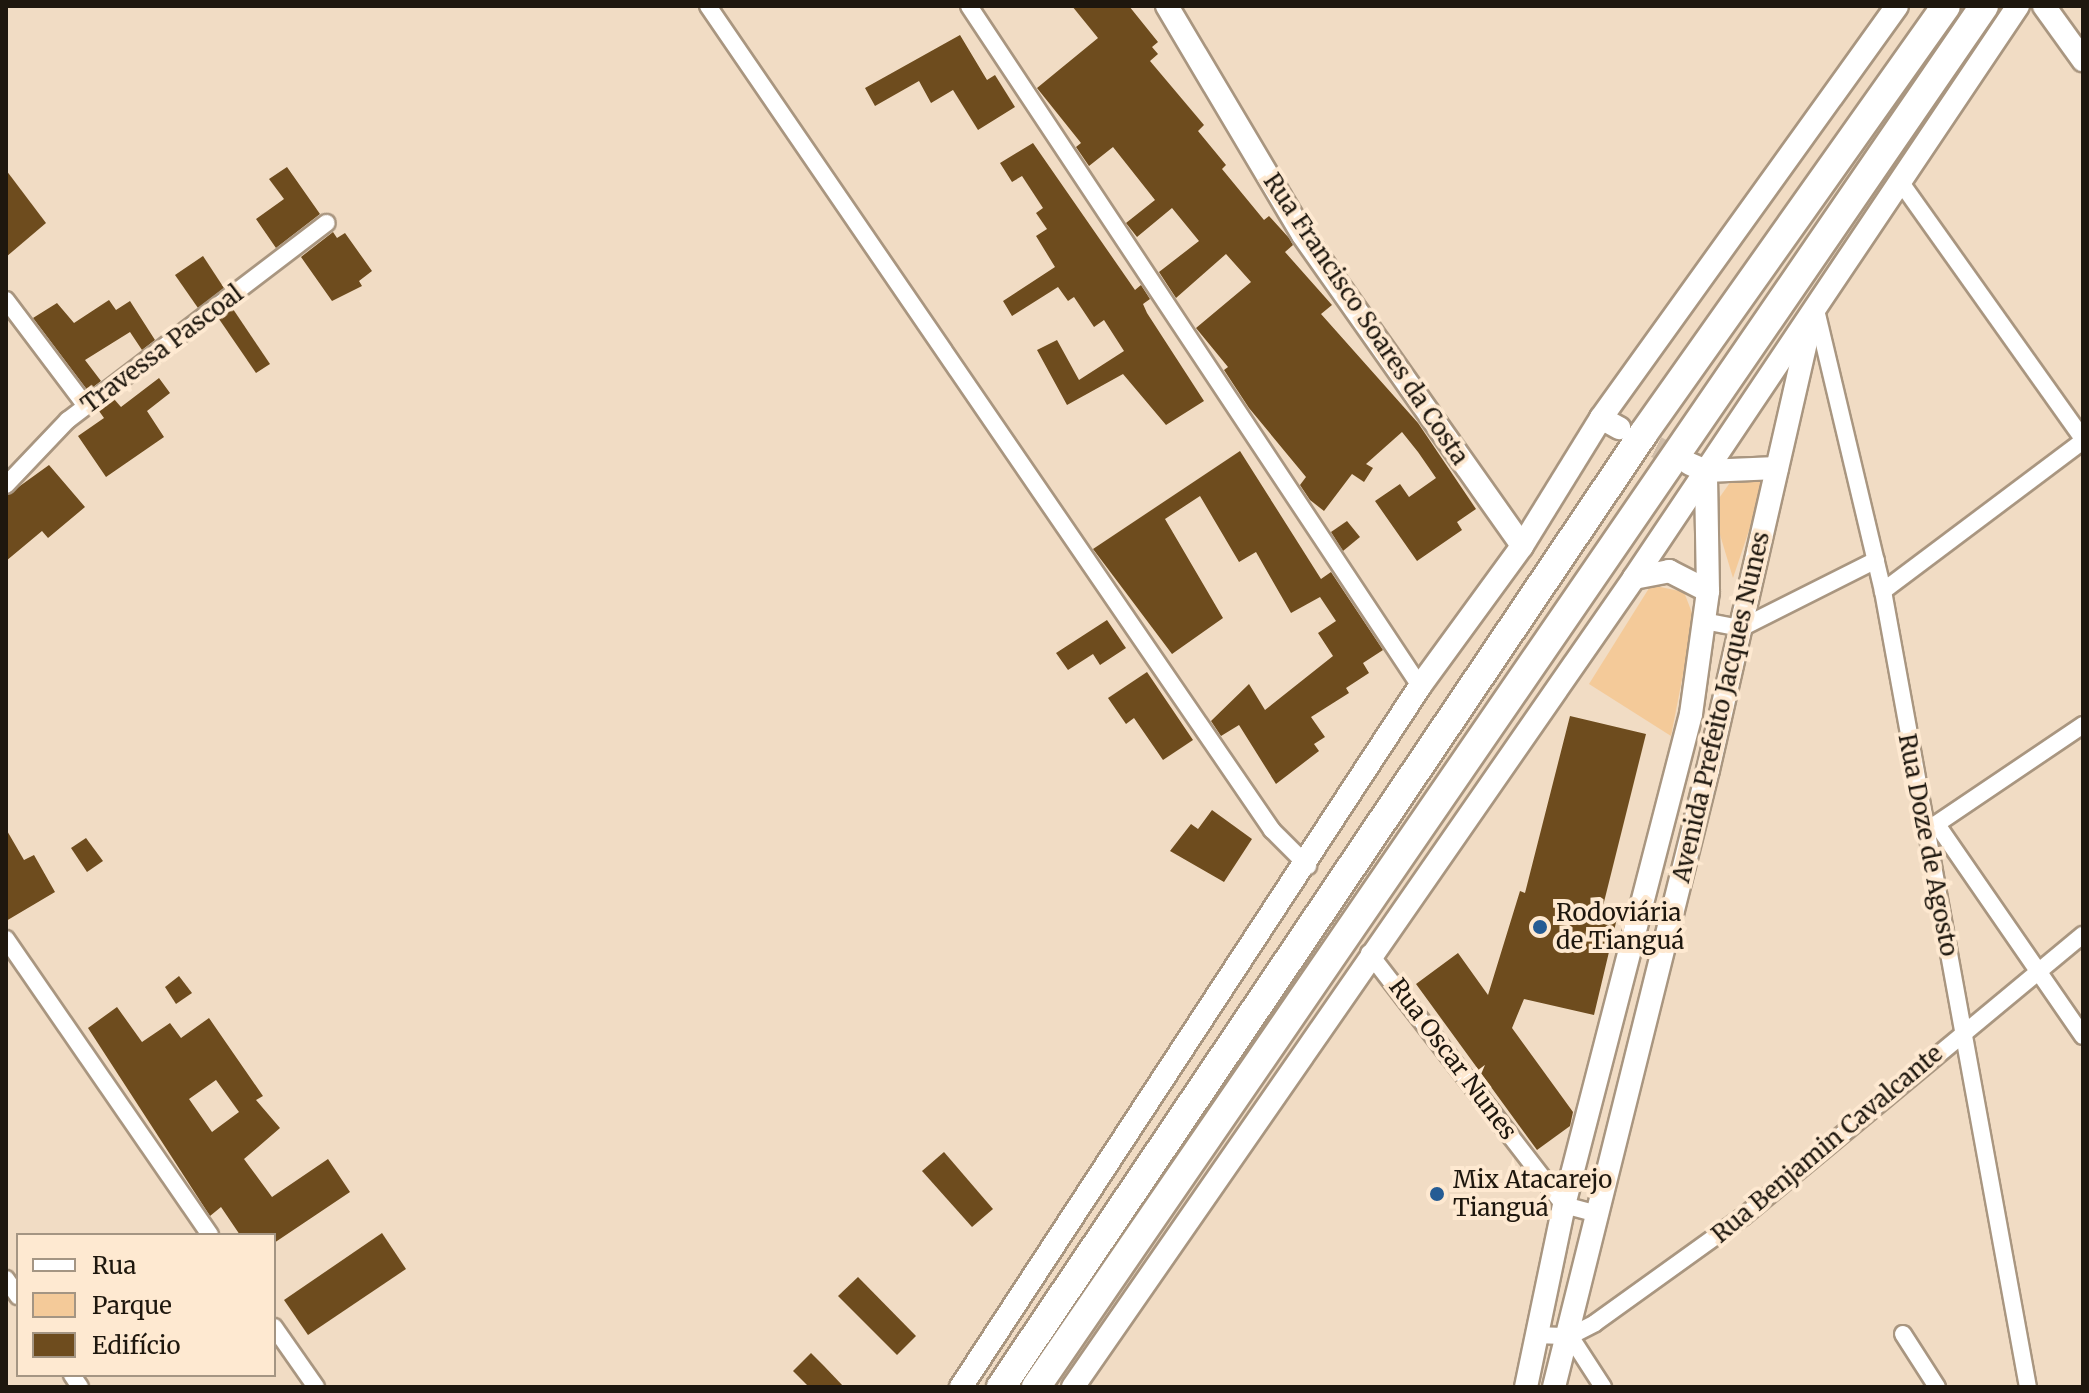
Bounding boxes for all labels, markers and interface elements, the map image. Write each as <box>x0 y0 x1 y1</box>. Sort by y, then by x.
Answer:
street label: Rua Francisco Soares da Costa <box>1257 168 1475 470</box>
street label: Travessa Pascoal <box>76 279 248 419</box>
street label: Avenida Prefeito Jacques Nunes <box>1667 529 1775 885</box>
street label: Rua Doze de Agosto <box>1892 731 1964 959</box>
place label: Rodoviária de Tianguá <box>1556 899 1684 955</box>
marker: Rodoviária de Tianguá <box>1531 918 1549 936</box>
street label: Rua Oscar Nunes <box>1383 973 1523 1145</box>
street label: Rua Benjamin Cavalcante <box>1706 1039 1948 1249</box>
place label: Mix Atacarejo Tianguá <box>1453 1166 1612 1222</box>
marker: Mix Atacarejo Tianguá <box>1428 1185 1446 1203</box>
legend <box>16 1233 276 1377</box>
text: Rua <box>92 1250 136 1281</box>
text: Parque <box>92 1290 172 1321</box>
text: Edifício <box>92 1330 180 1361</box>

